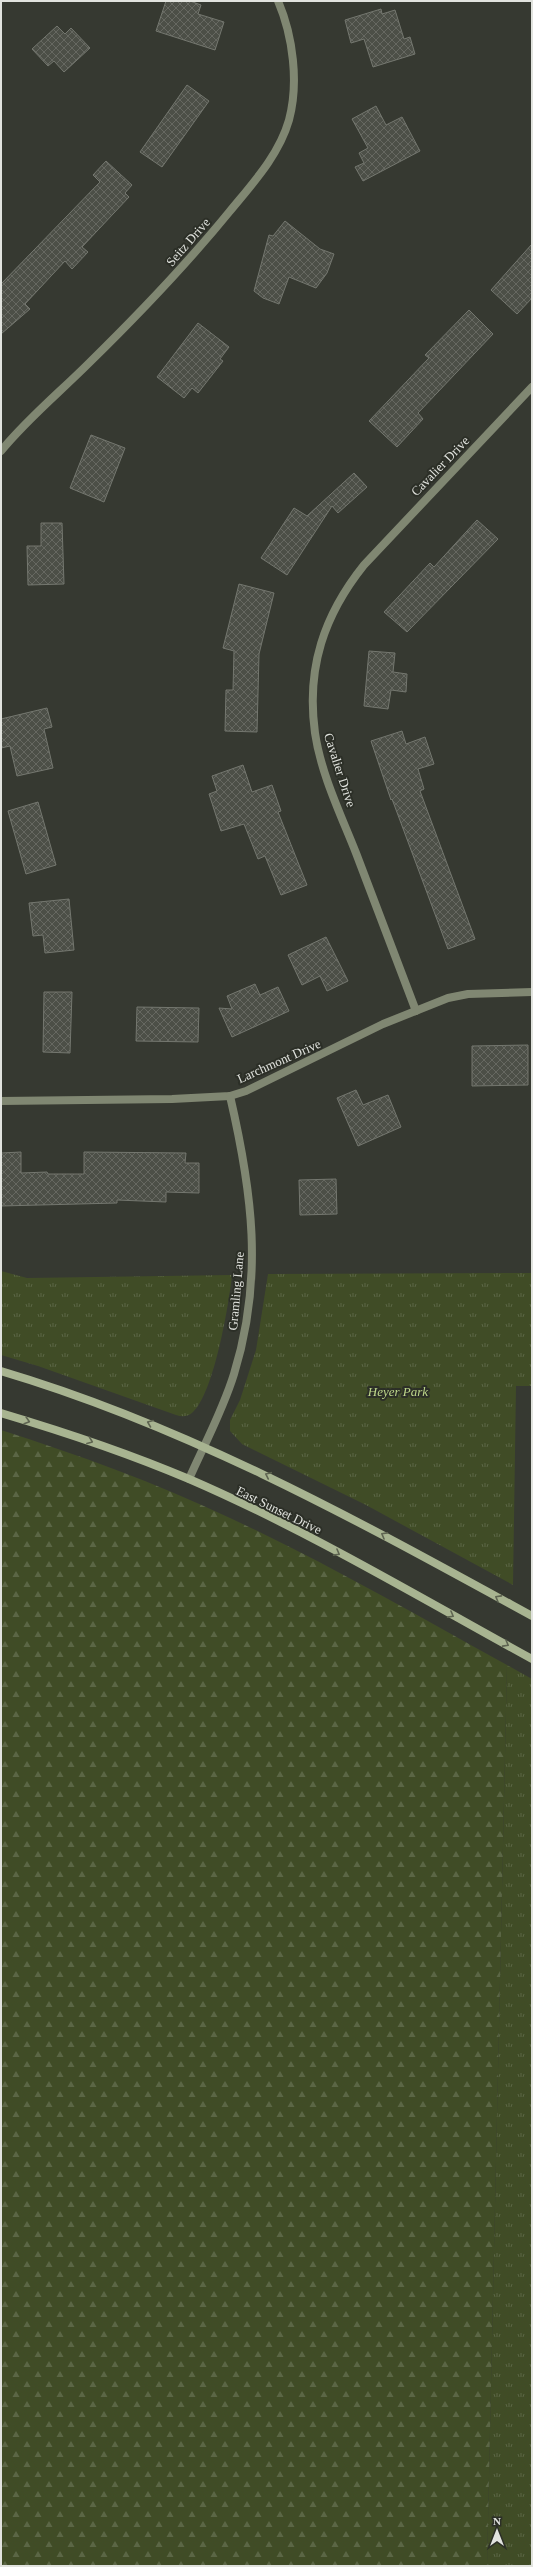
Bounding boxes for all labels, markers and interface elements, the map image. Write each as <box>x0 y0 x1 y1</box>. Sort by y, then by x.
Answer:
street label: Seitz Drive <box>163 215 213 269</box>
street label: Cavalier Drive <box>408 433 472 499</box>
street label: Cavalier Drive <box>321 731 359 809</box>
street label: Larchmont Drive <box>235 1036 323 1086</box>
street label: Gramling Lane <box>225 1251 247 1331</box>
park label: Heyer Park <box>367 1384 428 1399</box>
one-way arrow <box>24 1416 31 1425</box>
one-way arrow <box>146 1419 153 1427</box>
one-way arrow <box>87 1437 94 1445</box>
one-way arrow <box>265 1472 273 1480</box>
street label: East Sunset Drive <box>234 1483 324 1537</box>
one-way arrow <box>381 1533 388 1540</box>
one-way arrow <box>333 1548 340 1555</box>
one-way arrow <box>495 1595 502 1602</box>
one-way arrow <box>447 1610 454 1617</box>
one-way arrow <box>501 1640 509 1647</box>
north arrow <box>477 2511 517 2551</box>
text: N <box>493 2515 501 2527</box>

